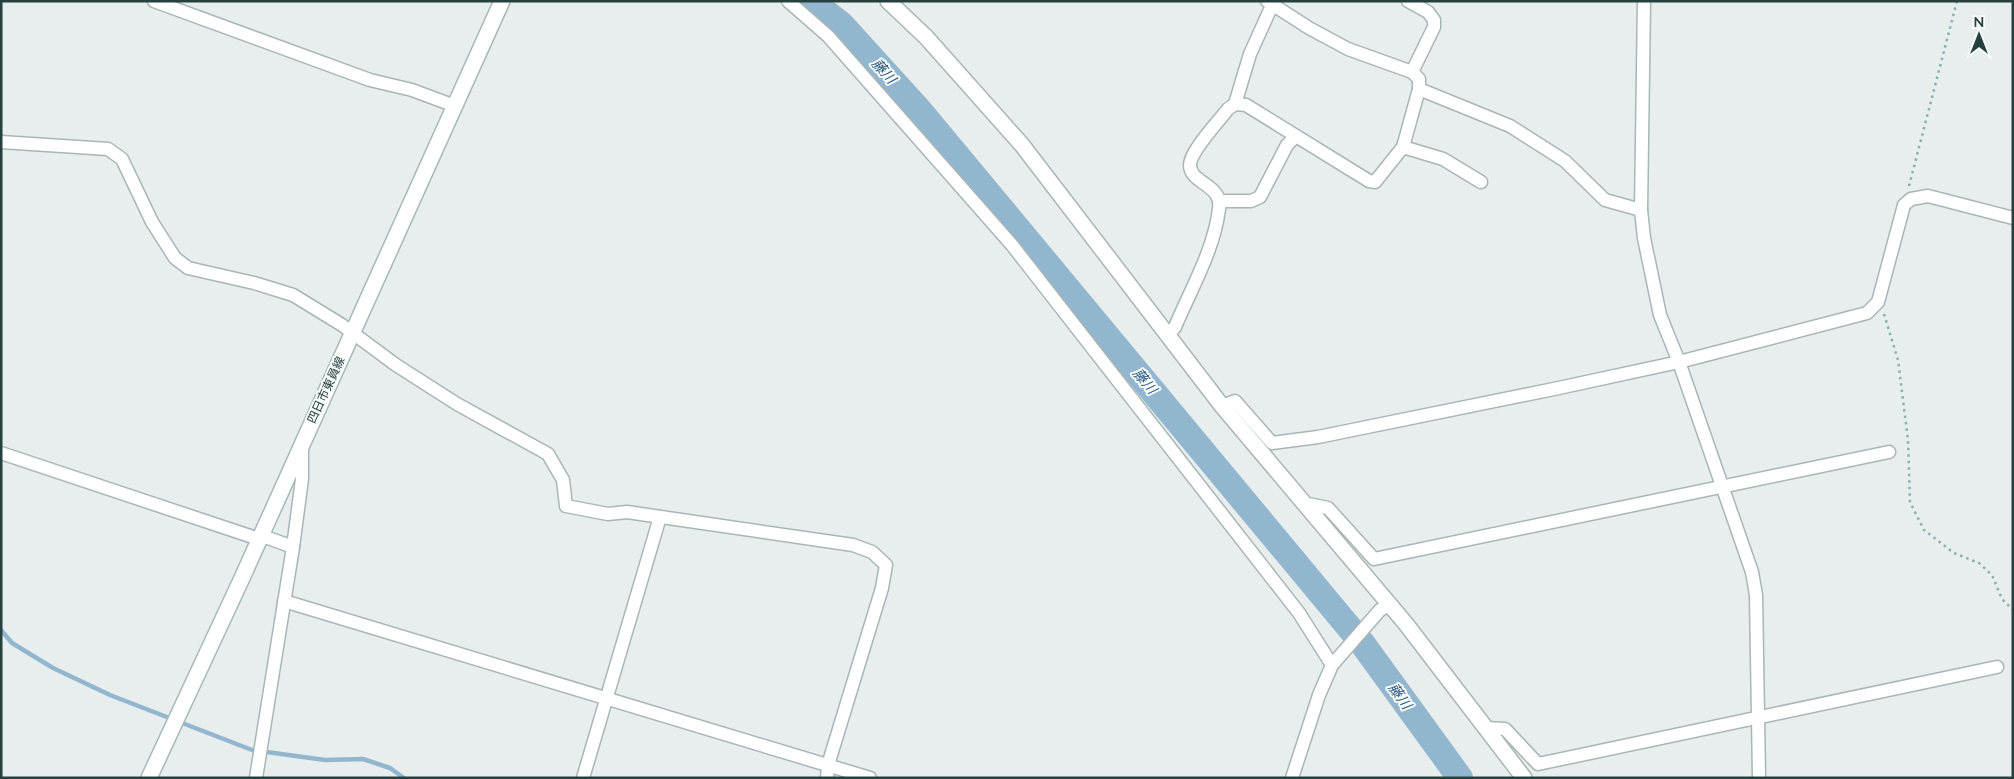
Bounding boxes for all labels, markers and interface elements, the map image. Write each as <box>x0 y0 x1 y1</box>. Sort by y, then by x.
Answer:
north arrow <box>1954 10 2004 60</box>
text: N <box>1974 13 1984 30</box>
water label: 藤川 <box>869 55 901 88</box>
street label: 四日市東員線 <box>304 354 348 426</box>
water label: 藤川 <box>1130 364 1162 398</box>
water label: 藤川 <box>1385 679 1417 714</box>

